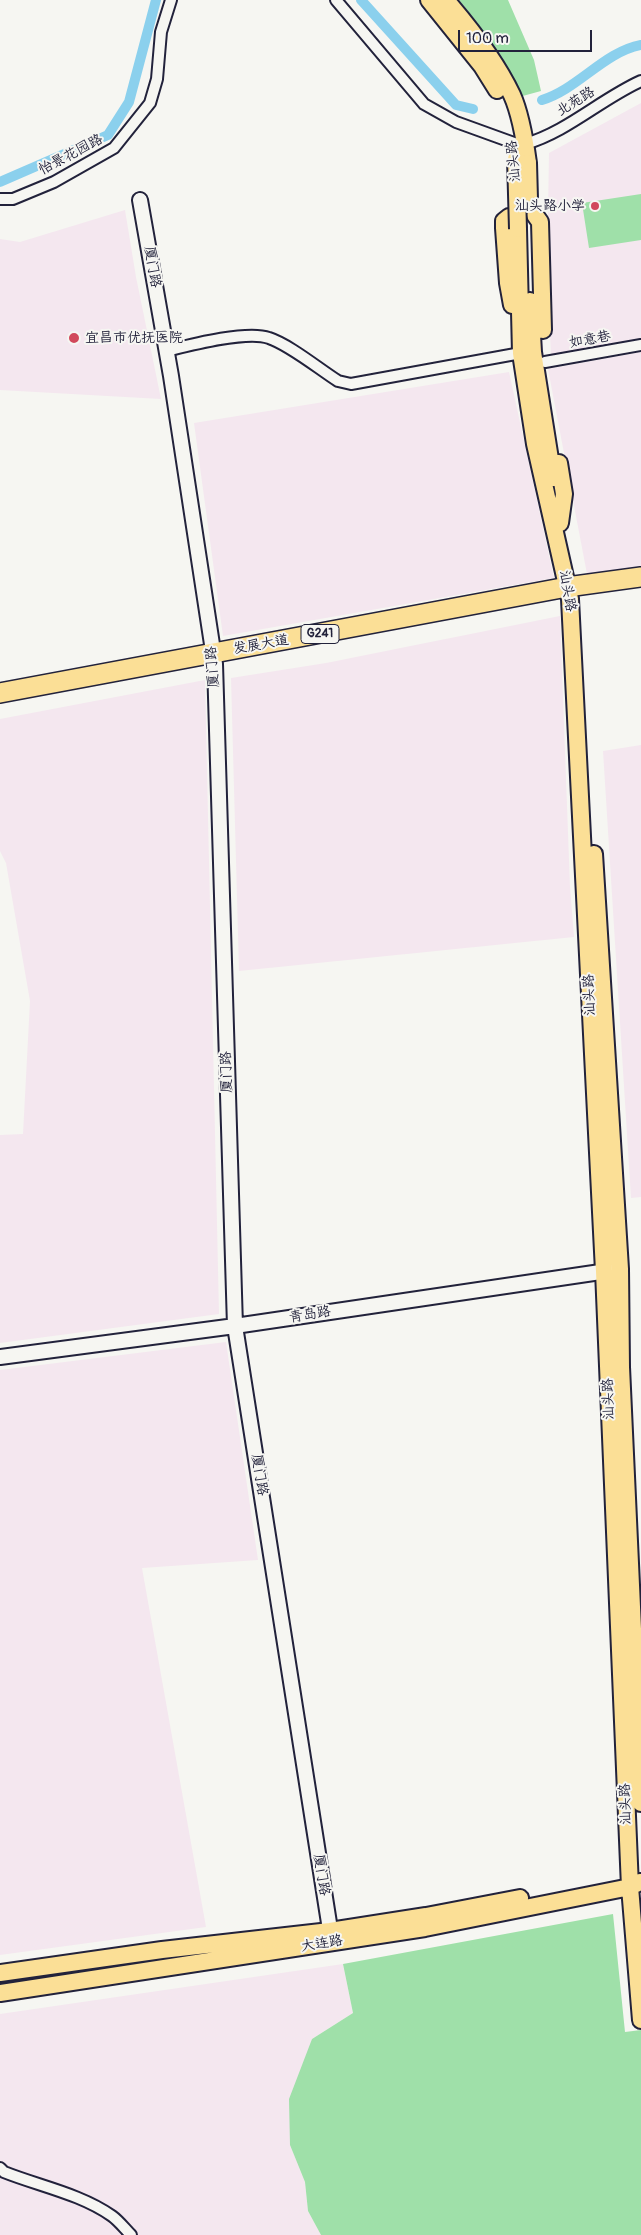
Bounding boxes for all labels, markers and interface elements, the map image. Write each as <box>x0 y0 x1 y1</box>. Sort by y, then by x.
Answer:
scale bar <box>461 20 595 52</box>
text: 100 m <box>466 29 509 48</box>
street label: 北苑路 <box>554 84 598 120</box>
street label: 怡景花园路 <box>36 131 106 179</box>
street label: 汕头路 <box>503 139 525 183</box>
place label: 汕头路小学 <box>515 198 585 214</box>
marker: 汕头路小学 <box>589 200 601 212</box>
street label: 厦门路 <box>140 245 164 289</box>
street label: 如意巷 <box>568 328 612 352</box>
place label: 宜昌市优抚医院 <box>85 330 183 346</box>
marker: 宜昌市优抚医院 <box>67 331 81 345</box>
street label: 汕头路 <box>555 569 579 613</box>
road number: G241 <box>301 624 339 644</box>
street label: 发展大道 <box>232 632 290 658</box>
street label: 厦门路 <box>203 645 223 689</box>
street label: 汕头路 <box>581 974 599 1016</box>
street label: 厦门路 <box>218 1051 236 1093</box>
street label: 青岛路 <box>288 1303 332 1327</box>
street label: 汕头路 <box>600 1378 618 1420</box>
street label: 厦门路 <box>247 1453 271 1497</box>
street label: 汕头路 <box>617 1783 635 1825</box>
street label: 厦门路 <box>309 1853 333 1897</box>
street label: 大连路 <box>300 1932 344 1956</box>

